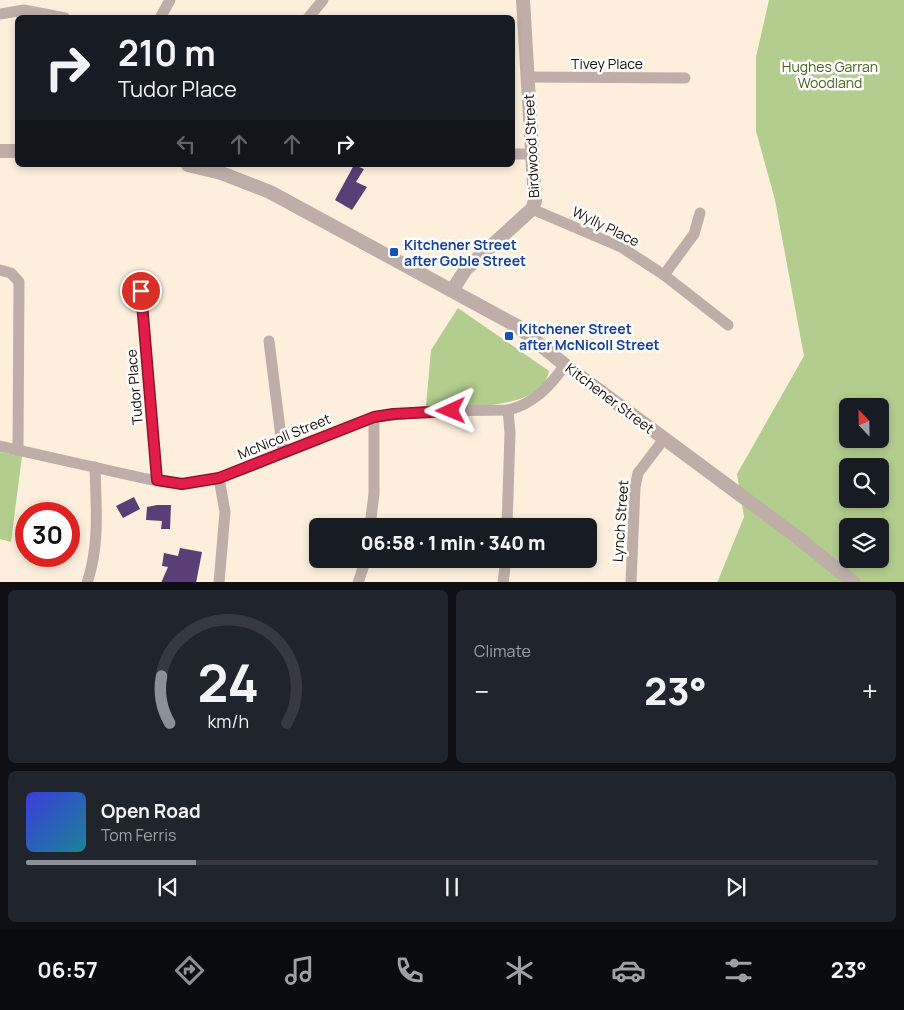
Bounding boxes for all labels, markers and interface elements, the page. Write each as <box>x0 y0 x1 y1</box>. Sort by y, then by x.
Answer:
text: 210 m <box>118 29 216 77</box>
icon: right <box>35 35 100 100</box>
street label: Tivey Place <box>571 54 643 73</box>
park label: Hughes Garran Woodland <box>782 57 878 92</box>
text: Tudor Place <box>118 74 237 104</box>
street label: Birdwood Street <box>519 93 543 199</box>
icon: left <box>172 130 200 158</box>
icon: ahead <box>225 130 253 158</box>
icon: ahead <box>278 130 306 158</box>
icon: right <box>331 130 359 158</box>
street label: Wylly Place <box>569 202 643 250</box>
place label: Kitchener Street after Goble Street <box>404 235 526 270</box>
marker: Kitchener Street after Goble Street <box>388 246 400 258</box>
pin <box>120 270 162 312</box>
icon: arrive <box>127 277 155 305</box>
place label: Kitchener Street after McNicoll Street <box>519 319 660 354</box>
marker: Kitchener Street after McNicoll Street <box>503 330 515 342</box>
street label: Tudor Place <box>121 349 147 425</box>
street label: Kitchener Street <box>562 358 658 438</box>
position arrow <box>424 384 476 436</box>
north arrow <box>839 398 889 448</box>
map controls <box>839 398 889 568</box>
street label: McNicoll Street <box>235 409 334 463</box>
button: search <box>839 458 889 508</box>
street label: Lynch Street <box>608 479 632 563</box>
speed limit sign: 30 <box>15 502 80 567</box>
button: layers <box>839 518 889 568</box>
text: 06:58 · 1 min · 340 m <box>361 530 545 556</box>
text: Climate <box>474 640 531 662</box>
text: 24 <box>197 647 259 718</box>
text: 23° <box>644 664 707 716</box>
text: − <box>474 672 489 710</box>
text: + <box>862 672 878 710</box>
text: km/h <box>207 709 249 733</box>
text: Open Road <box>101 798 201 824</box>
text: Tom Ferris <box>101 824 176 846</box>
icon: previous <box>154 873 182 901</box>
icon: pause <box>438 873 466 901</box>
icon: next <box>722 873 750 901</box>
icon: directions <box>172 953 207 988</box>
icon: music <box>282 953 317 988</box>
icon: phone <box>392 953 427 988</box>
icon: climate <box>502 953 537 988</box>
icon: car <box>611 953 646 988</box>
icon: filters <box>721 953 756 988</box>
text: 06:57 <box>37 955 98 985</box>
text: 23° <box>831 955 867 985</box>

